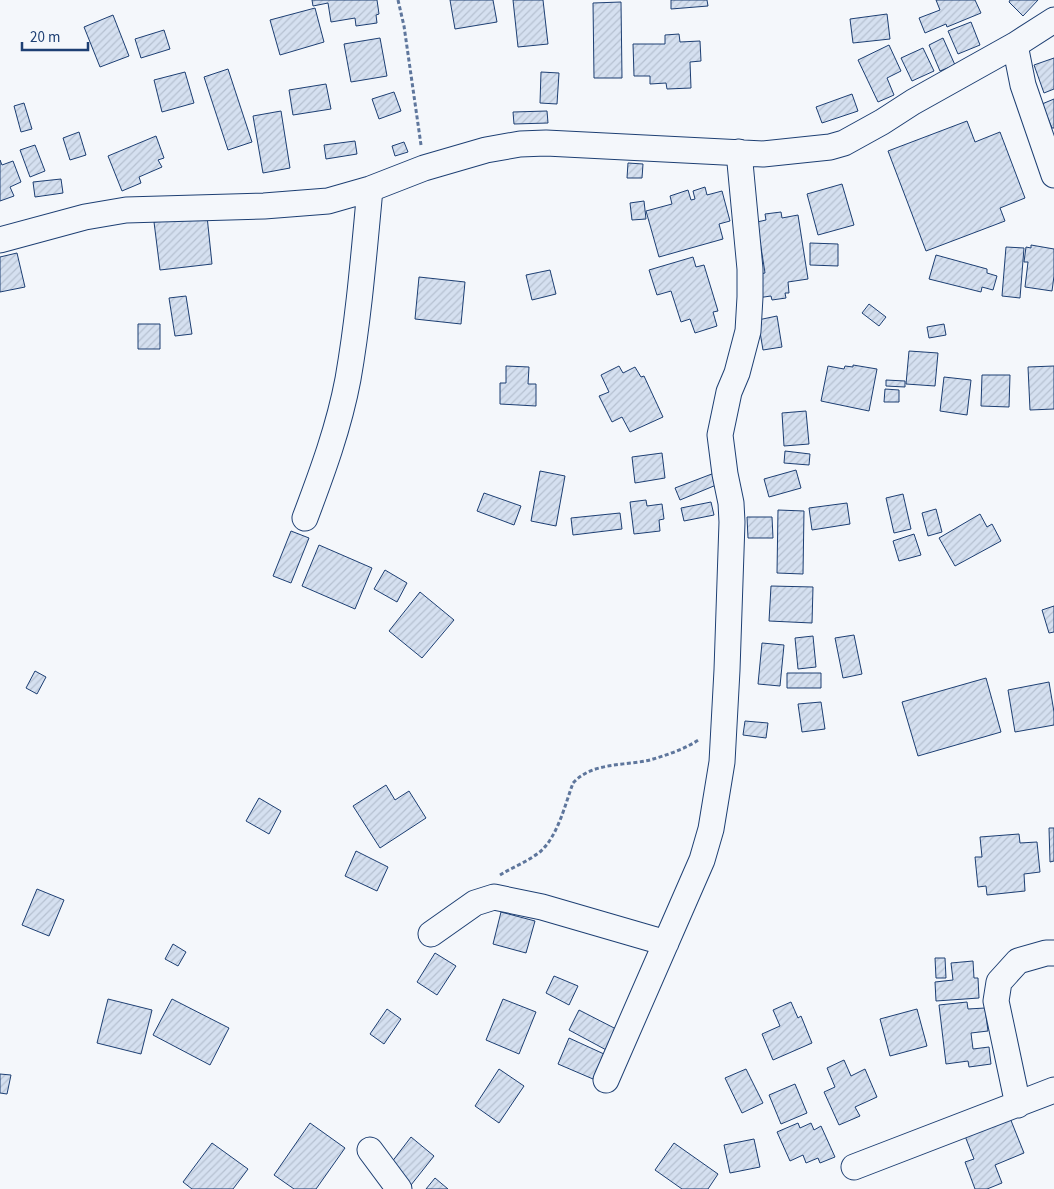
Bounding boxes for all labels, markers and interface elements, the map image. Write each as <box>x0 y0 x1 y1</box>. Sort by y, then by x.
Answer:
scale bar <box>22 20 89 52</box>
text: 20 m <box>30 27 60 48</box>

